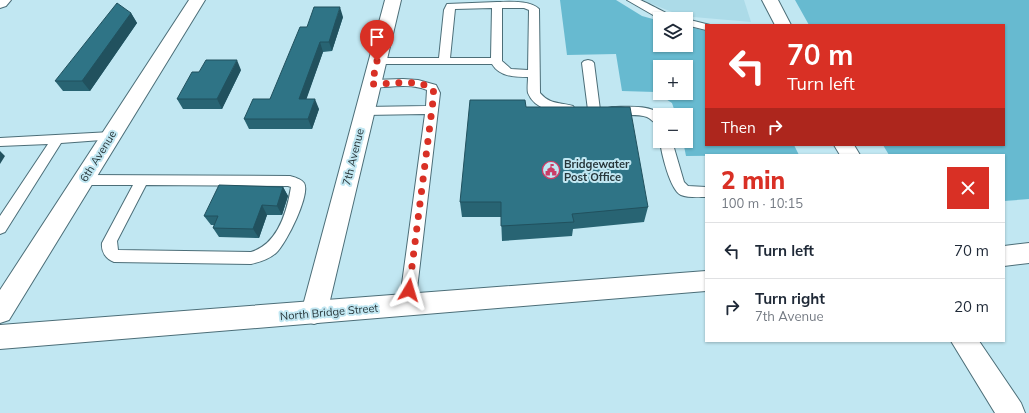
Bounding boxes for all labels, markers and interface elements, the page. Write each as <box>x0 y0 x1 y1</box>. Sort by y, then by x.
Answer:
map controls <box>653 12 693 148</box>
button: layers <box>653 12 693 52</box>
pin <box>360 20 394 61</box>
icon: arrive <box>366 26 388 48</box>
text: 70 m <box>787 37 853 72</box>
icon: left <box>721 40 773 92</box>
button: + <box>653 60 693 100</box>
text: Turn left <box>787 72 855 95</box>
button: − <box>653 108 693 148</box>
icon: right <box>764 116 786 138</box>
text: Then <box>721 118 756 137</box>
street label: 7th Avenue <box>339 127 367 187</box>
street label: 6th Avenue <box>77 128 119 184</box>
place label: Bridgewater Post Office <box>564 157 630 184</box>
public building icon: Bridgewater Post Office <box>541 160 561 180</box>
text: 2 min <box>721 165 785 195</box>
button: close <box>947 167 989 209</box>
text: 100 m · 10:15 <box>721 195 803 211</box>
icon: left <box>721 240 743 262</box>
text: Turn left <box>755 241 814 260</box>
text: 70 m <box>954 241 989 260</box>
position arrow <box>388 269 430 311</box>
text: Turn right <box>755 289 825 308</box>
icon: right <box>721 296 743 318</box>
text: 20 m <box>954 297 989 316</box>
street label: North Bridge Street <box>279 301 379 323</box>
text: 7th Avenue <box>755 308 824 324</box>

